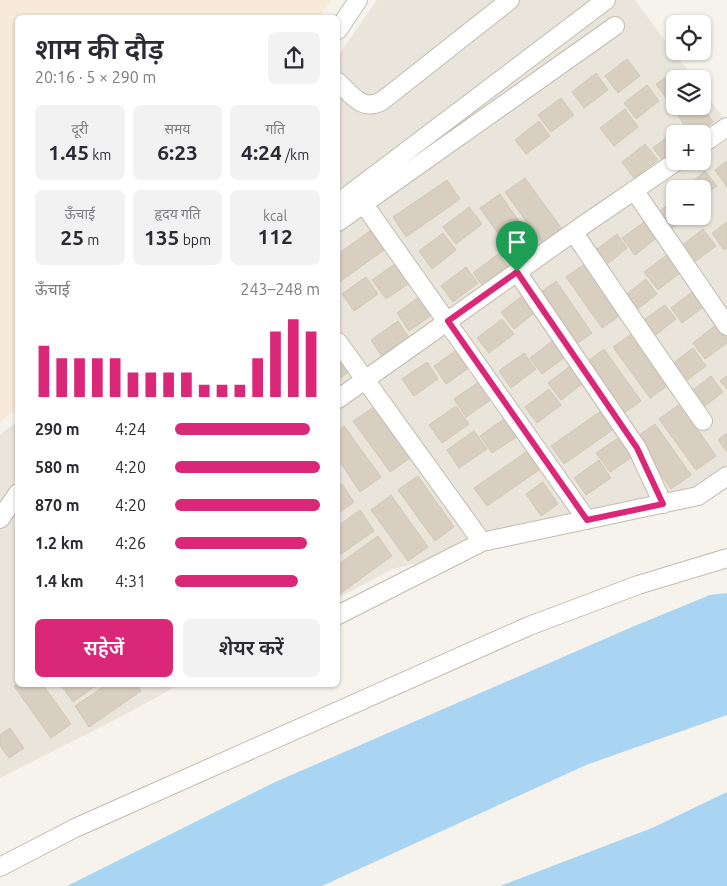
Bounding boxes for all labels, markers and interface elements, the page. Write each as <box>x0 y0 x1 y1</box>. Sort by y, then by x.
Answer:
map controls <box>666 15 711 225</box>
button: locate <box>666 15 711 60</box>
button: share <box>268 32 320 84</box>
text: शाम की दौड़ <box>35 33 164 64</box>
text: 20:16 · 5 × 290 m <box>35 68 156 86</box>
button: layers <box>666 70 711 115</box>
text: दूरी <box>71 121 88 137</box>
text: समय <box>165 121 190 137</box>
text: गति <box>265 121 285 137</box>
button: + <box>666 125 711 170</box>
text: 1.45 <box>48 140 89 164</box>
text: 6:23 <box>157 140 198 164</box>
text: 4:24 <box>241 140 282 164</box>
text: km <box>89 147 111 163</box>
text: /km <box>282 147 309 163</box>
button: − <box>666 180 711 225</box>
text: ऊँचाई <box>65 206 95 222</box>
text: हृदय गति <box>155 206 200 222</box>
text: kcal <box>263 208 287 224</box>
pin <box>496 221 538 272</box>
text: 112 <box>257 224 293 248</box>
text: 25 <box>60 225 84 249</box>
text: 135 <box>144 225 179 249</box>
icon: arrive <box>503 228 531 256</box>
text: m <box>84 232 99 248</box>
text: bpm <box>179 232 211 248</box>
text: ऊँचाई <box>35 280 70 298</box>
text: 243–248 m <box>240 280 320 298</box>
text: 290 m <box>35 420 80 438</box>
text: 4:24 <box>115 420 146 438</box>
text: 580 m <box>35 458 80 476</box>
text: 4:20 <box>115 458 146 476</box>
text: 870 m <box>35 496 80 514</box>
text: 4:20 <box>115 496 146 514</box>
text: 1.2 km <box>35 534 84 552</box>
text: 4:26 <box>115 534 146 552</box>
text: 1.4 km <box>35 572 84 590</box>
text: 4:31 <box>115 572 146 590</box>
button: सहेजें <box>35 619 173 677</box>
button: शेयर करें <box>183 619 320 677</box>

